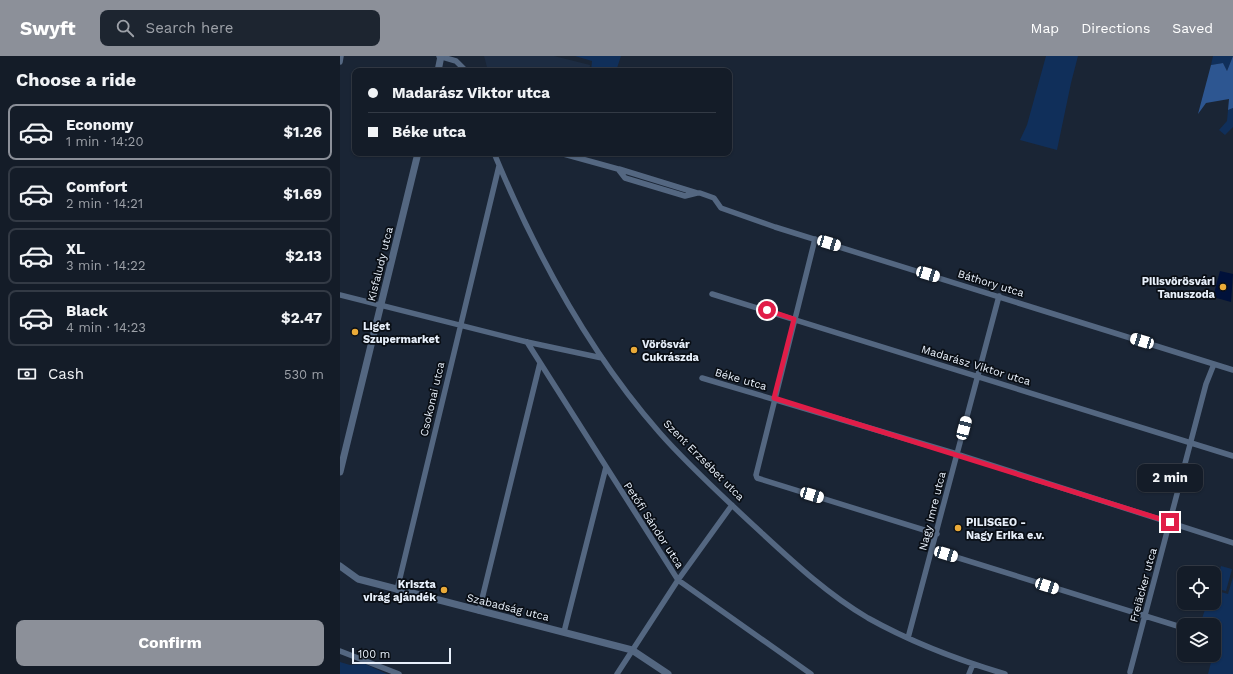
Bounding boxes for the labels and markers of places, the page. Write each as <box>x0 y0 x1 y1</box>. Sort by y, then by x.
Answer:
place label: Pilisvörösvári Tanuszoda <box>1142 275 1216 301</box>
marker: Pilisvörösvári Tanuszoda <box>1218 282 1228 292</box>
place label: Liget Szupermarket <box>363 320 440 346</box>
marker: Liget Szupermarket <box>350 327 360 337</box>
place label: Vörösvár Cukrászda <box>642 338 700 364</box>
marker: Vörösvár Cukrászda <box>629 345 639 355</box>
place label: PILISGEO - Nagy Erika e.v. <box>966 516 1044 542</box>
marker: PILISGEO - Nagy Erika e.v. <box>953 523 963 533</box>
place label: Kriszta virág ajándék <box>362 578 437 604</box>
marker: Kriszta virág ajándék <box>439 585 449 595</box>

